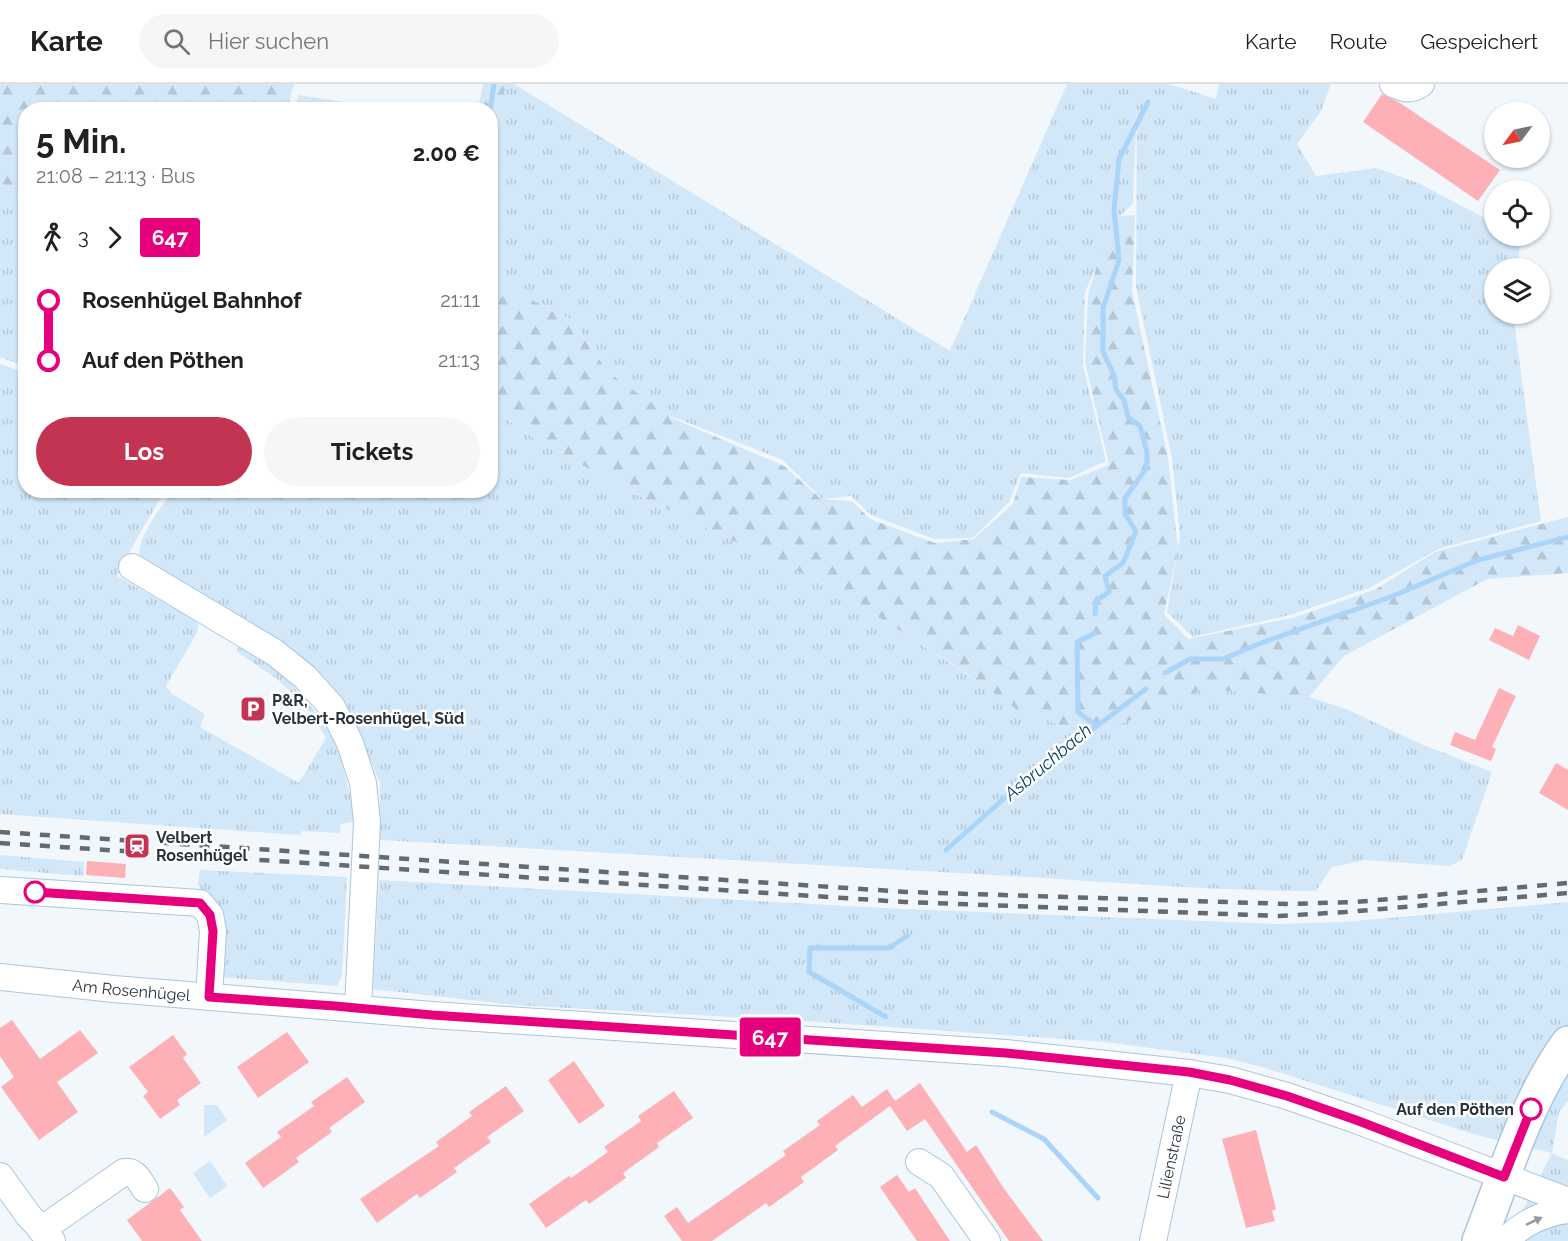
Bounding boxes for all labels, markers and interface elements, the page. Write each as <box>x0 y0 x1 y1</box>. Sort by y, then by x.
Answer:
search box <box>139 14 559 68</box>
text: Karte <box>30 25 103 58</box>
icon: search <box>160 25 193 58</box>
text: Hier suchen <box>208 28 329 54</box>
text: Karte <box>1245 29 1297 54</box>
text: Route <box>1330 29 1387 54</box>
text: Gespeichert <box>1420 29 1538 54</box>
north arrow <box>1484 102 1550 168</box>
map controls <box>1484 102 1550 324</box>
text: 5 Min. <box>36 122 127 161</box>
text: 2.00 € <box>413 140 480 166</box>
text: 21:08 – 21:13 · Bus <box>36 164 195 188</box>
button: locate <box>1484 180 1550 246</box>
icon: walk <box>36 221 69 254</box>
icon: forward <box>98 221 131 254</box>
text: 3 <box>78 225 89 249</box>
text: 647 <box>152 225 188 250</box>
button: layers <box>1484 258 1550 324</box>
text: Rosenhügel Bahnhof <box>82 287 301 313</box>
text: 21:11 <box>440 288 480 312</box>
text: Auf den Pöthen <box>82 347 244 373</box>
text: 21:13 <box>438 348 480 372</box>
button: Los <box>36 417 252 486</box>
button: Tickets <box>264 417 480 486</box>
place label: P&R, Velbert-Rosenhügel, Süd <box>272 691 464 728</box>
parking icon: P&R, Velbert-Rosenhügel, Süd <box>238 694 268 724</box>
water label: Asbruchbach <box>999 719 1096 805</box>
place label: Velbert Rosenhügel <box>156 828 248 865</box>
station icon: Velbert Rosenhügel <box>122 831 152 861</box>
unlabelled marker <box>24 881 46 903</box>
street label: Am Rosenhügel <box>71 976 192 1005</box>
line badge: 647 <box>736 1018 804 1056</box>
text: 647 <box>752 1025 788 1050</box>
marker: Auf den Pöthen <box>1520 1098 1542 1120</box>
place label: Auf den Pöthen <box>1396 1100 1514 1119</box>
street label: Lilienstraße <box>1153 1113 1190 1201</box>
one-way arrow <box>1526 1216 1543 1225</box>

